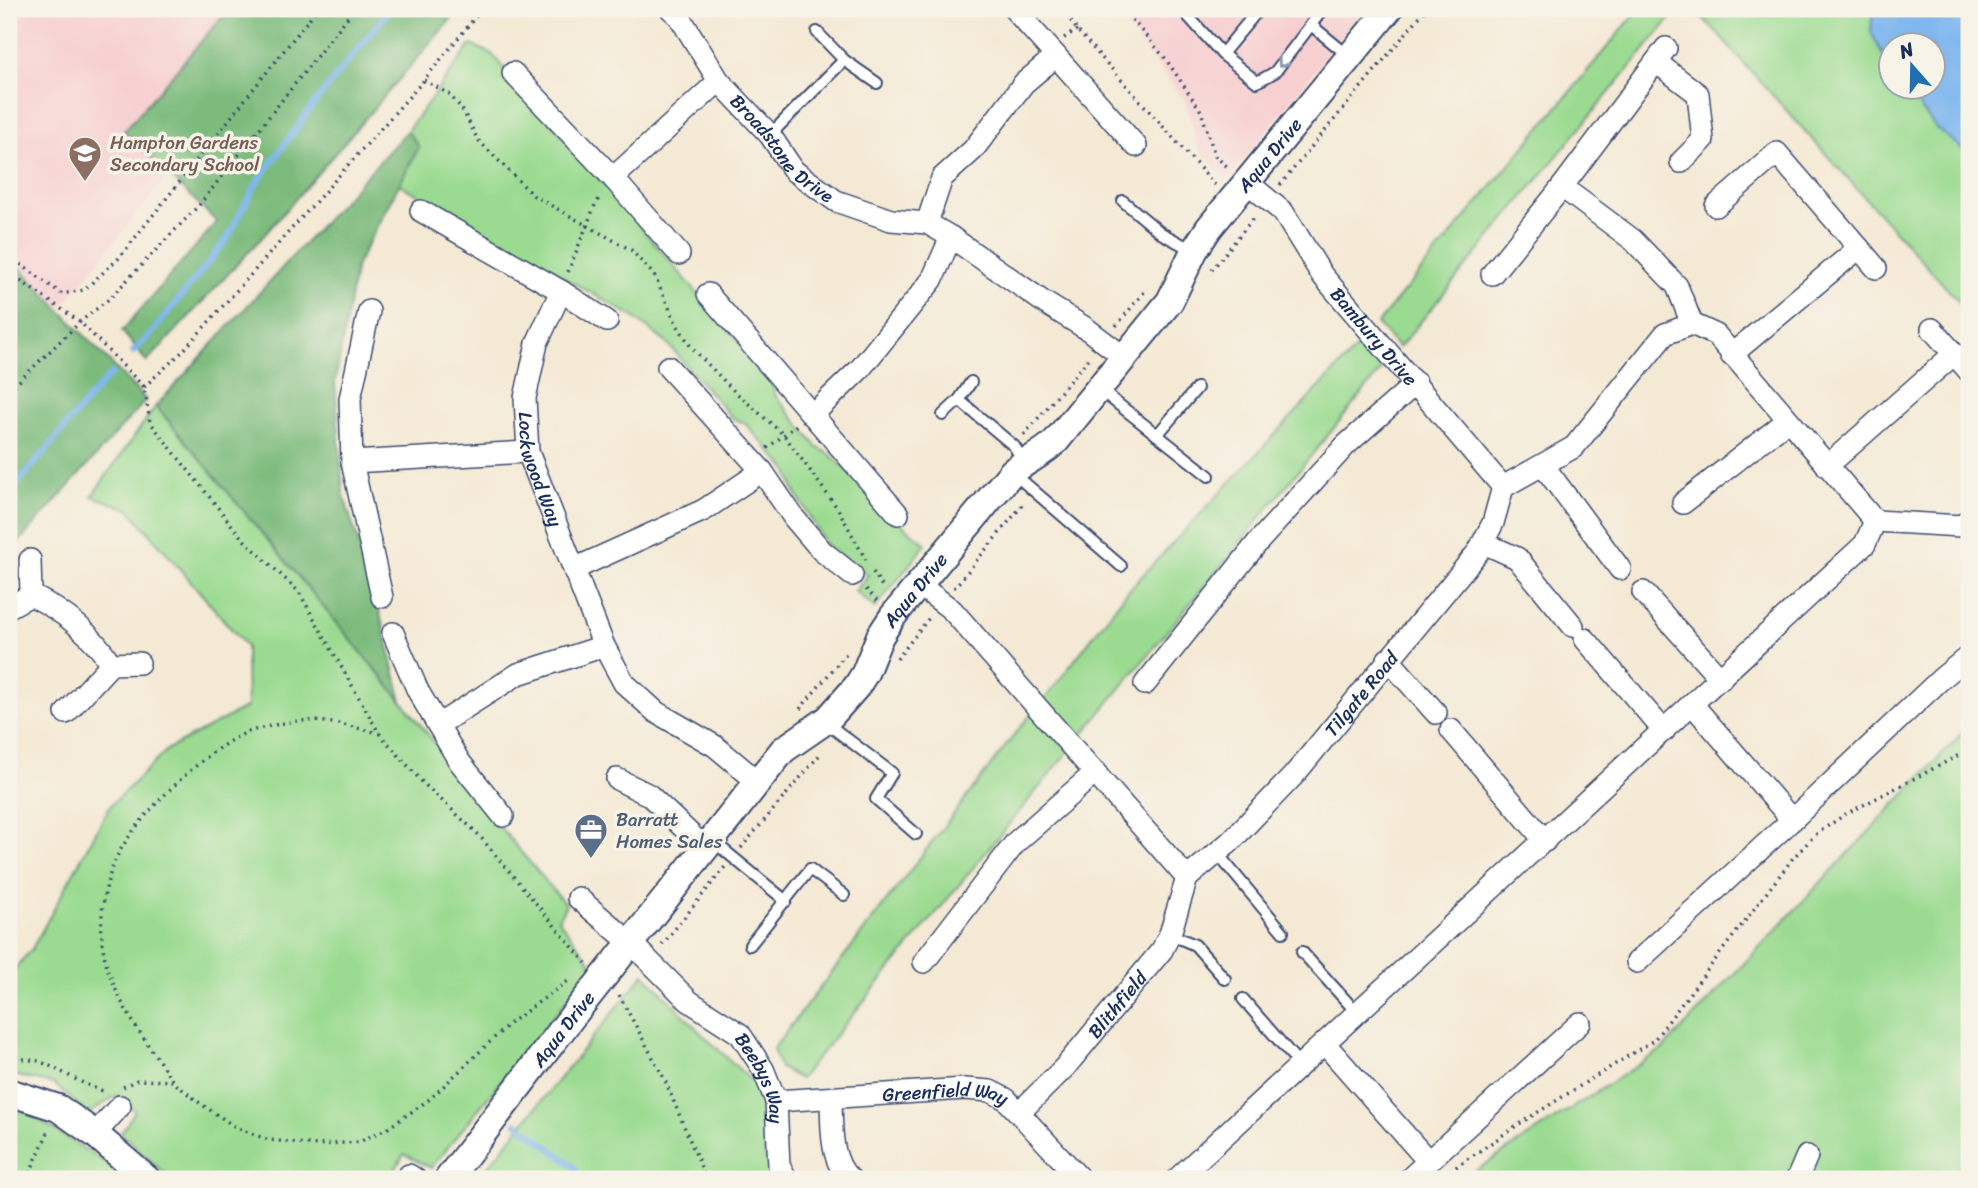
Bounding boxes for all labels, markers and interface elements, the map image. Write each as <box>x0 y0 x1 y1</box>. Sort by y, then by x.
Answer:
north arrow <box>1876 32 1946 102</box>
text: N <box>1894 32 1919 69</box>
one-way arrow <box>1277 55 1290 67</box>
street label: Broadstone Drive <box>722 86 841 211</box>
street label: Aqua Drive <box>1227 109 1311 201</box>
place label: Hampton Gardens Secondary School <box>110 126 260 181</box>
school or university icon: Hampton Gardens Secondary School <box>66 134 104 183</box>
street label: Bambury Drive <box>1322 279 1427 394</box>
street label: Lockwood Way <box>509 411 572 532</box>
street label: Aqua Drive <box>873 545 956 635</box>
street label: Tilgate Road <box>1316 642 1408 744</box>
place label: Barratt Homes Sales <box>616 803 723 858</box>
office icon: Barratt Homes Sales <box>572 811 610 860</box>
street label: Blithfield <box>1079 962 1156 1046</box>
street label: Aqua Drive <box>522 983 603 1075</box>
street label: Beebys Way <box>726 1025 794 1125</box>
street label: Greenfield Way <box>881 1072 1015 1114</box>

